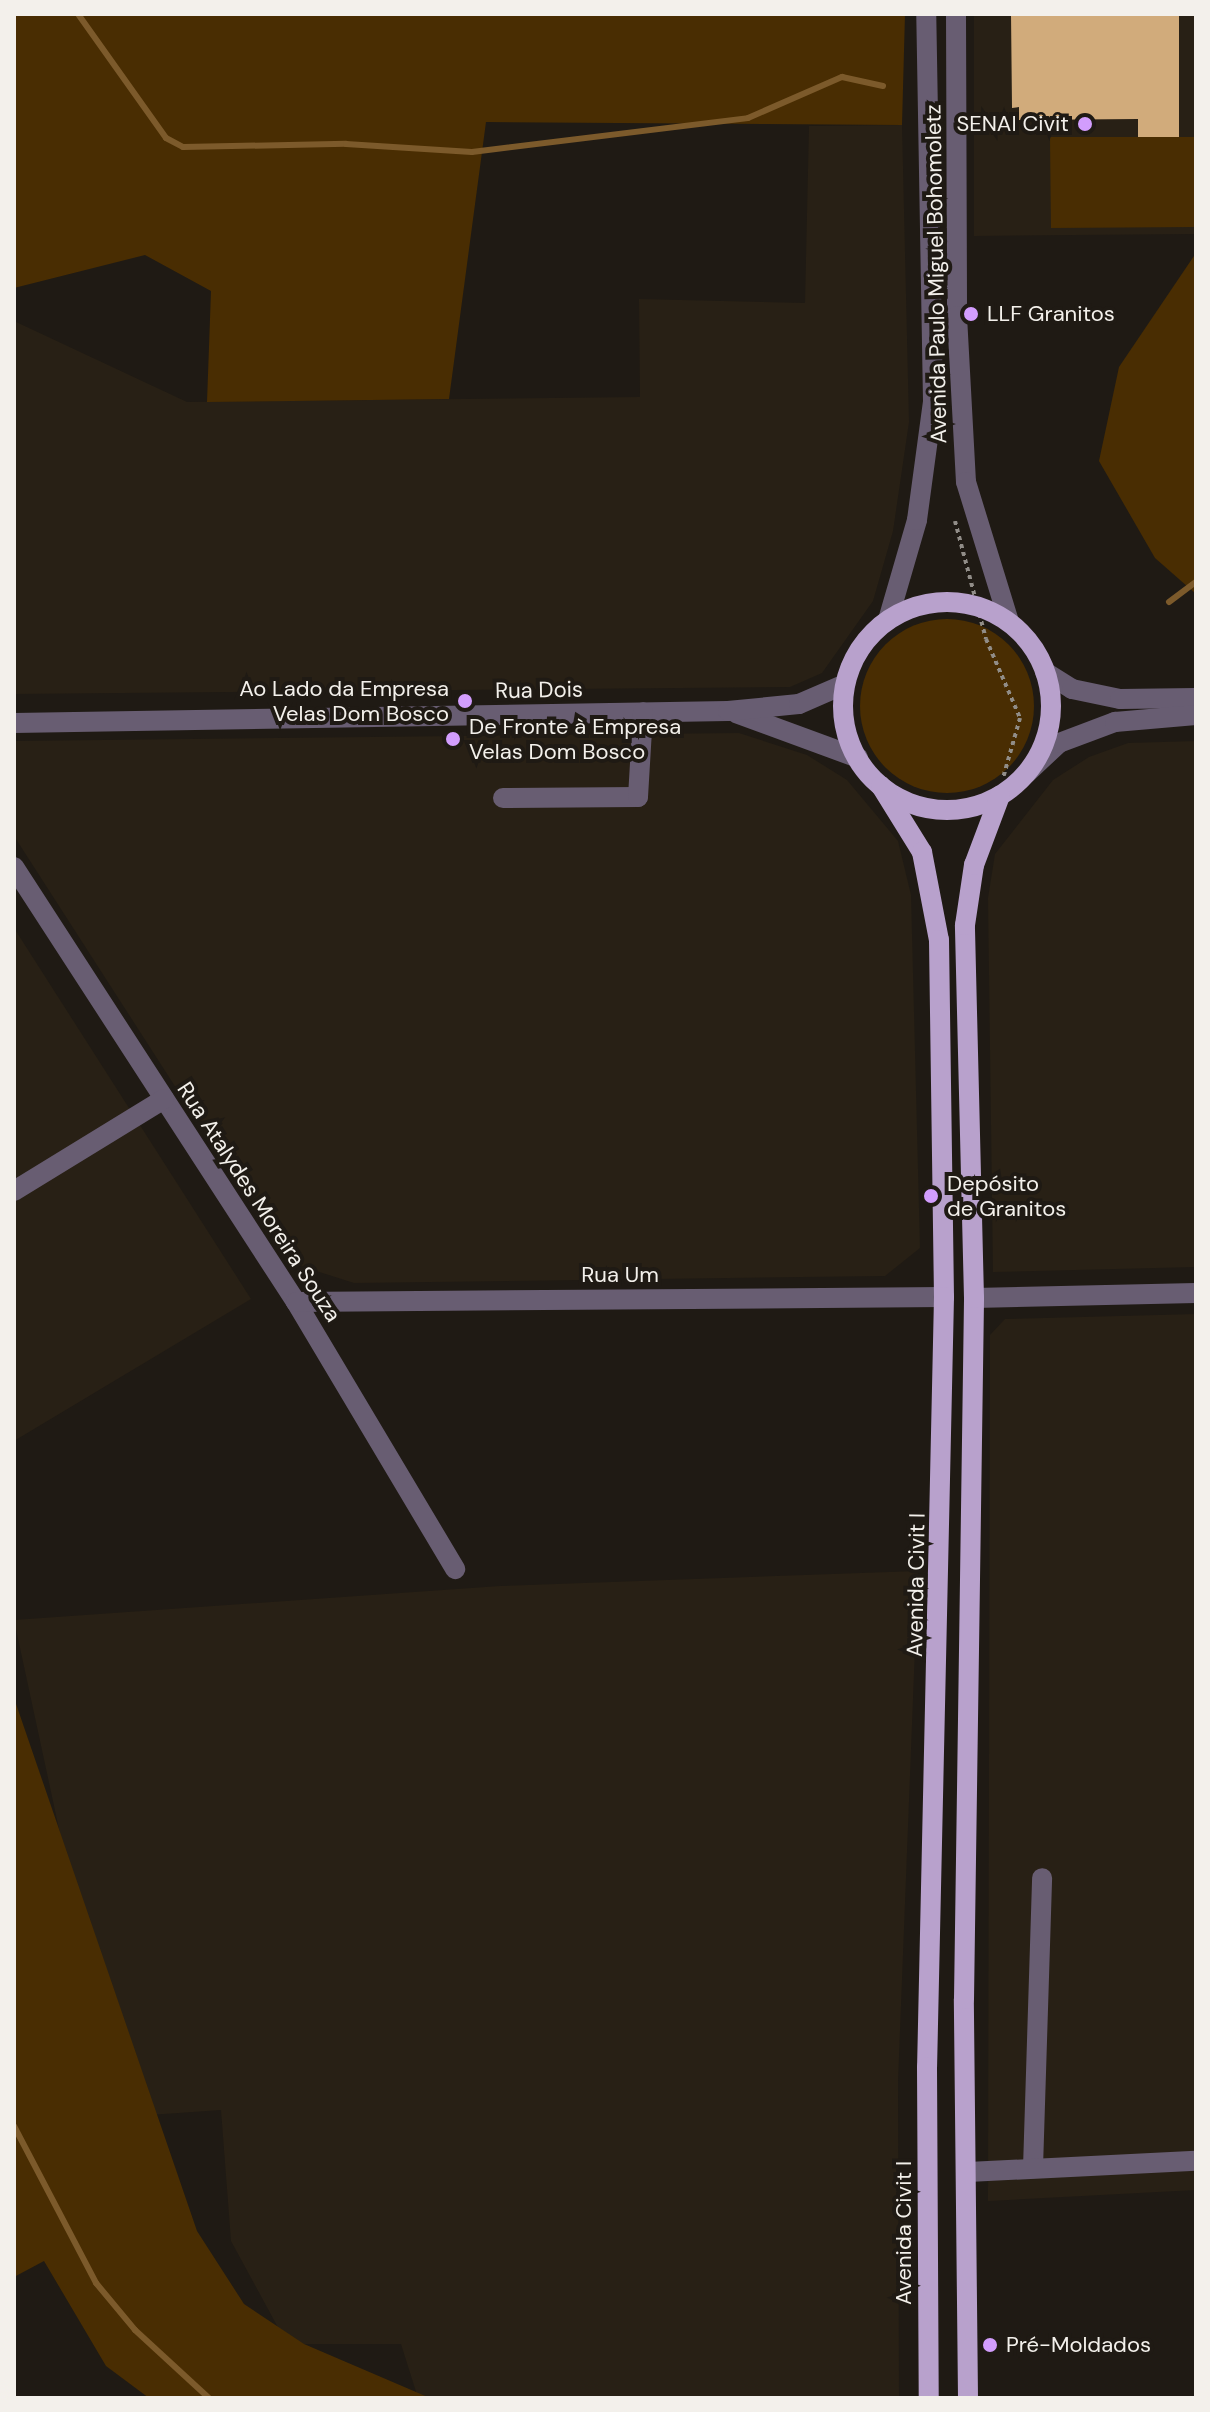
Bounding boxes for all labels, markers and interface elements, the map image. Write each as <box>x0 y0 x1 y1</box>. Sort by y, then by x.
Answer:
street label: Avenida Paulo Miguel Bohomoletz <box>920 104 952 444</box>
place label: SENAI Civit <box>956 111 1069 137</box>
marker: SENAI Civit <box>1076 115 1094 133</box>
place label: LLF Granitos <box>987 301 1115 327</box>
marker: LLF Granitos <box>962 305 980 323</box>
place label: Ao Lado da Empresa Velas Dom Bosco <box>239 675 449 726</box>
street label: Rua Dois <box>495 676 583 704</box>
marker: Ao Lado da Empresa Velas Dom Bosco <box>456 692 474 710</box>
place label: De Fronte à Empresa Velas Dom Bosco <box>469 713 681 764</box>
marker: De Fronte à Empresa Velas Dom Bosco <box>444 730 462 748</box>
street label: Rua Atalydes Moreira Souza <box>172 1077 346 1327</box>
place label: Depósito de Granitos <box>947 1170 1066 1222</box>
marker: Depósito de Granitos <box>922 1187 940 1205</box>
street label: Rua Um <box>581 1262 659 1288</box>
street label: Avenida Civit I <box>902 1513 930 1657</box>
street label: Avenida Civit I <box>891 2161 917 2305</box>
place label: Pré-Moldados <box>1006 2332 1151 2358</box>
marker: Pré-Moldados <box>981 2336 999 2354</box>

